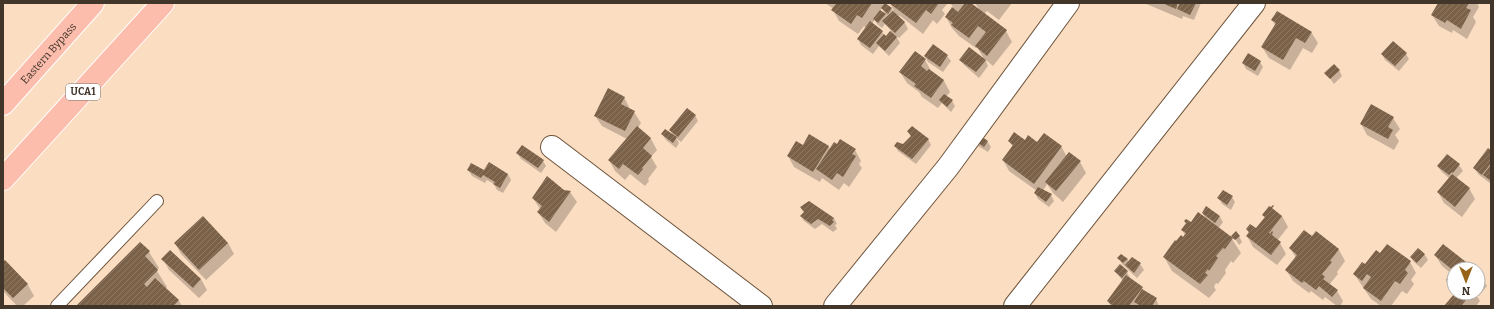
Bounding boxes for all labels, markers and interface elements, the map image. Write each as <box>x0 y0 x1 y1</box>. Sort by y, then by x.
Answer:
street label: Eastern Bypass <box>18 20 79 86</box>
road number: UCA1 <box>66 84 100 100</box>
north arrow <box>1446 261 1486 301</box>
text: N <box>1461 284 1470 297</box>

